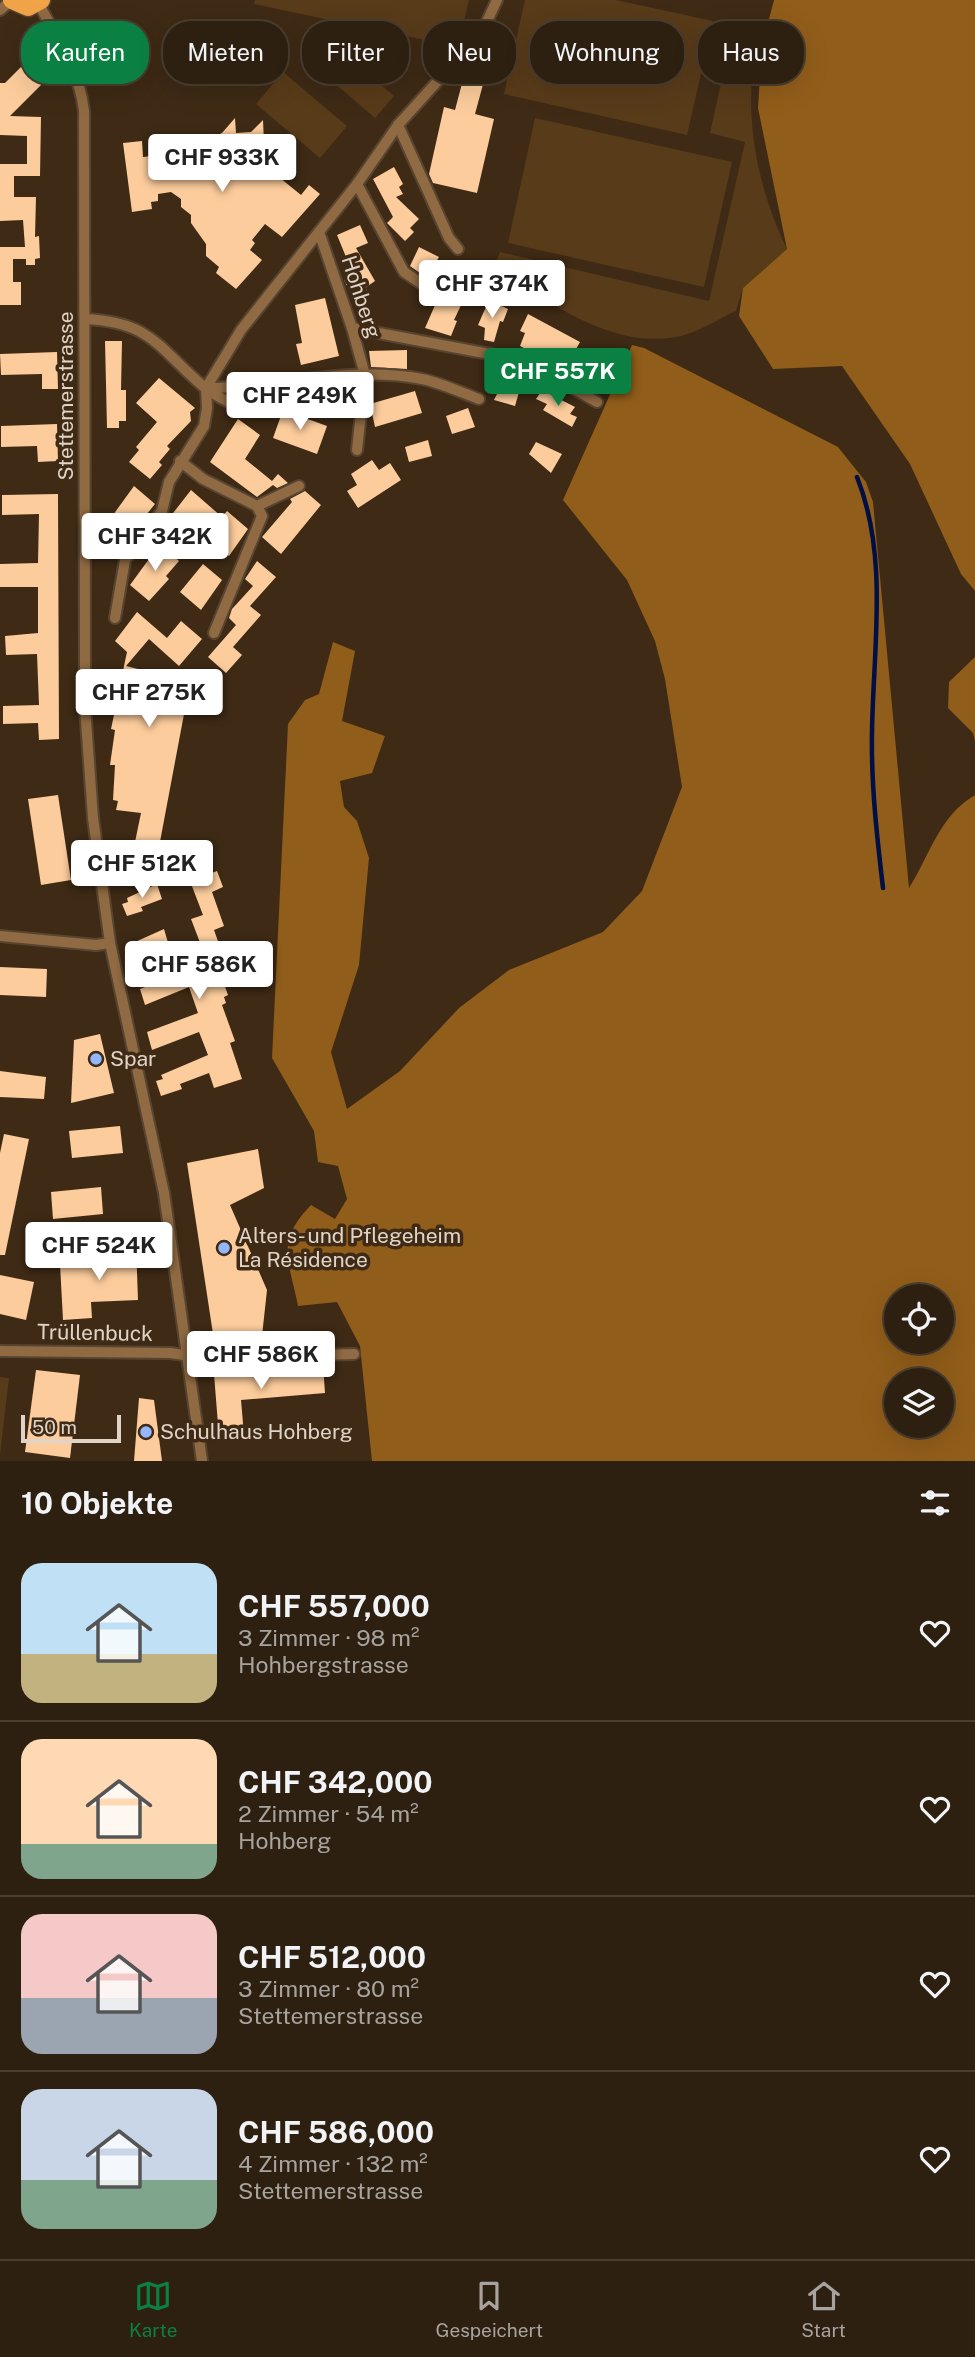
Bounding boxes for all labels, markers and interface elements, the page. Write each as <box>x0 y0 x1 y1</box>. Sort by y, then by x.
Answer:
chip: Kaufen <box>21 21 149 84</box>
chip: Mieten <box>163 21 288 84</box>
chip: Filter <box>302 21 409 84</box>
chip: Neu <box>423 21 516 84</box>
chip: Wohnung <box>530 21 684 84</box>
chip: Haus <box>698 21 804 84</box>
pin: CHF 933K <box>150 134 294 194</box>
text: CHF 933K <box>164 143 280 170</box>
street label: Hohberg <box>336 252 387 341</box>
pin: CHF 374K <box>420 260 564 320</box>
text: CHF 374K <box>435 269 549 296</box>
street label: Stettemerstrasse <box>53 311 78 481</box>
pin: CHF 557K <box>486 348 630 408</box>
text: CHF 557K <box>500 357 616 384</box>
pin: CHF 249K <box>228 372 372 432</box>
text: CHF 249K <box>243 381 357 408</box>
pin: CHF 342K <box>83 514 227 573</box>
text: CHF 342K <box>98 522 212 549</box>
pin: CHF 275K <box>77 670 221 729</box>
text: CHF 275K <box>92 678 206 705</box>
pin: CHF 512K <box>70 841 214 900</box>
text: CHF 512K <box>87 849 197 876</box>
pin: CHF 586K <box>127 942 271 1001</box>
text: CHF 586K <box>141 950 257 977</box>
place label: Spar <box>110 1046 156 1071</box>
marker: Spar <box>88 1051 104 1067</box>
pin: CHF 524K <box>27 1222 171 1282</box>
place label: Alters- und Pflegeheim La Résidence <box>238 1223 461 1272</box>
text: CHF 524K <box>41 1231 157 1258</box>
marker: Alters- und Pflegeheim La Résidence <box>216 1240 232 1256</box>
map controls <box>884 1284 954 1438</box>
button: locate <box>884 1284 954 1354</box>
street label: Trüllenbuck <box>37 1319 153 1346</box>
pin: CHF 586K <box>189 1332 333 1391</box>
text: CHF 586K <box>203 1340 319 1367</box>
button: layers <box>884 1368 954 1438</box>
scale bar <box>21 1412 121 1444</box>
text: 50 m <box>32 1416 77 1438</box>
place label: Schulhaus Hohberg <box>160 1419 353 1444</box>
marker: Schulhaus Hohberg <box>138 1424 154 1440</box>
icon: filters <box>916 1484 954 1522</box>
text: 10 Objekte <box>21 1485 173 1521</box>
text: CHF 557,000 <box>238 1588 430 1624</box>
icon: home <box>77 1591 161 1675</box>
icon: heart <box>916 1614 954 1652</box>
text: 3 Zimmer · 98 m² <box>238 1624 419 1651</box>
text: Hohbergstrasse <box>238 1651 409 1678</box>
text: CHF 342,000 <box>238 1764 433 1800</box>
icon: home <box>77 1767 161 1851</box>
icon: heart <box>916 1790 954 1828</box>
text: 2 Zimmer · 54 m² <box>238 1800 419 1827</box>
text: Hohberg <box>238 1827 331 1854</box>
text: CHF 512,000 <box>238 1939 426 1975</box>
icon: home <box>77 1942 161 2026</box>
icon: heart <box>916 1965 954 2003</box>
text: 3 Zimmer · 80 m² <box>238 1975 419 2002</box>
text: Stettemerstrasse <box>238 2002 423 2029</box>
text: CHF 586,000 <box>238 2114 434 2150</box>
icon: home <box>77 2117 161 2201</box>
icon: heart <box>916 2140 954 2178</box>
text: 4 Zimmer · 132 m² <box>238 2150 428 2177</box>
text: Stettemerstrasse <box>238 2177 423 2204</box>
tab: Karte <box>129 2277 177 2341</box>
tab: Gespeichert <box>436 2277 543 2341</box>
tab: Start <box>801 2277 846 2341</box>

